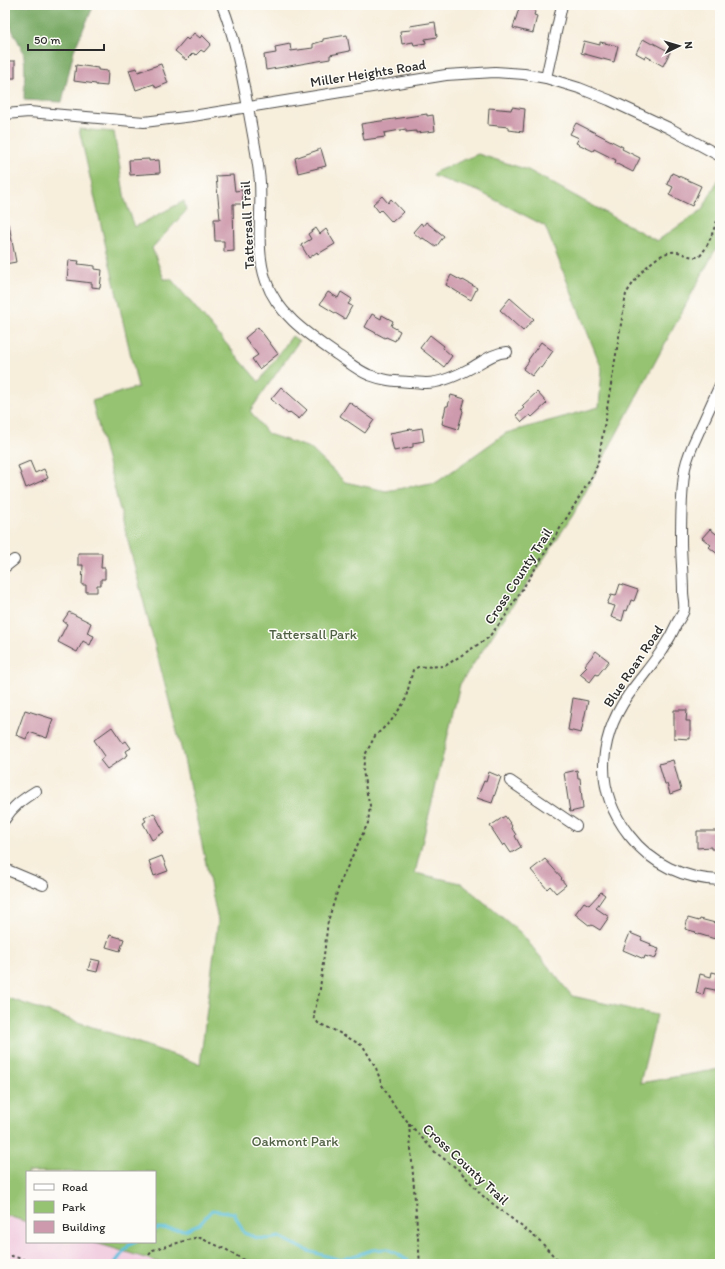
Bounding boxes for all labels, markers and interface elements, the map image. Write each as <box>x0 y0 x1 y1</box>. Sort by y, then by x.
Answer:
scale bar <box>28 26 104 52</box>
north arrow <box>659 26 699 66</box>
text: 50 m <box>34 33 60 47</box>
text: N <box>682 41 695 49</box>
street label: Miller Heights Road <box>309 56 428 91</box>
street label: Tattersall Trail <box>237 180 258 270</box>
street label: Cross County Trail <box>481 525 556 628</box>
street label: Blue Roan Road <box>600 622 667 710</box>
park label: Tattersall Park <box>269 626 358 643</box>
street label: Cross County Trail <box>419 1120 512 1209</box>
park label: Oakmont Park <box>251 1133 339 1150</box>
legend <box>26 1171 156 1243</box>
text: Road <box>62 1180 88 1194</box>
text: Park <box>62 1200 86 1214</box>
text: Building <box>62 1220 106 1234</box>

